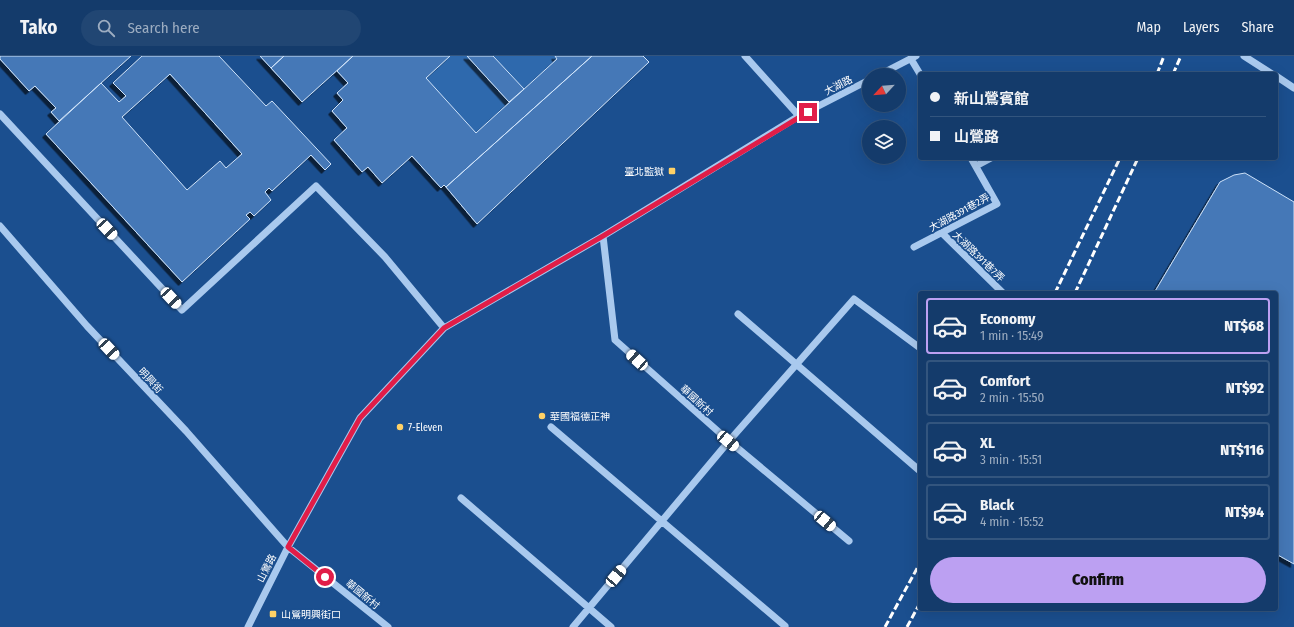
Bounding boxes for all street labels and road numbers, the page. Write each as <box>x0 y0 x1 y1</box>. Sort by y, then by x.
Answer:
street label: 大湖路 <box>822 74 855 98</box>
street label: 大湖路391巷2弄 <box>927 191 992 234</box>
street label: 大湖路391巷7弄 <box>950 229 1007 284</box>
street label: 明興街 <box>136 366 165 396</box>
street label: 華國新村 <box>677 383 715 419</box>
street label: 山鶯路 <box>255 552 279 585</box>
street label: 華國新村 <box>343 578 382 612</box>

